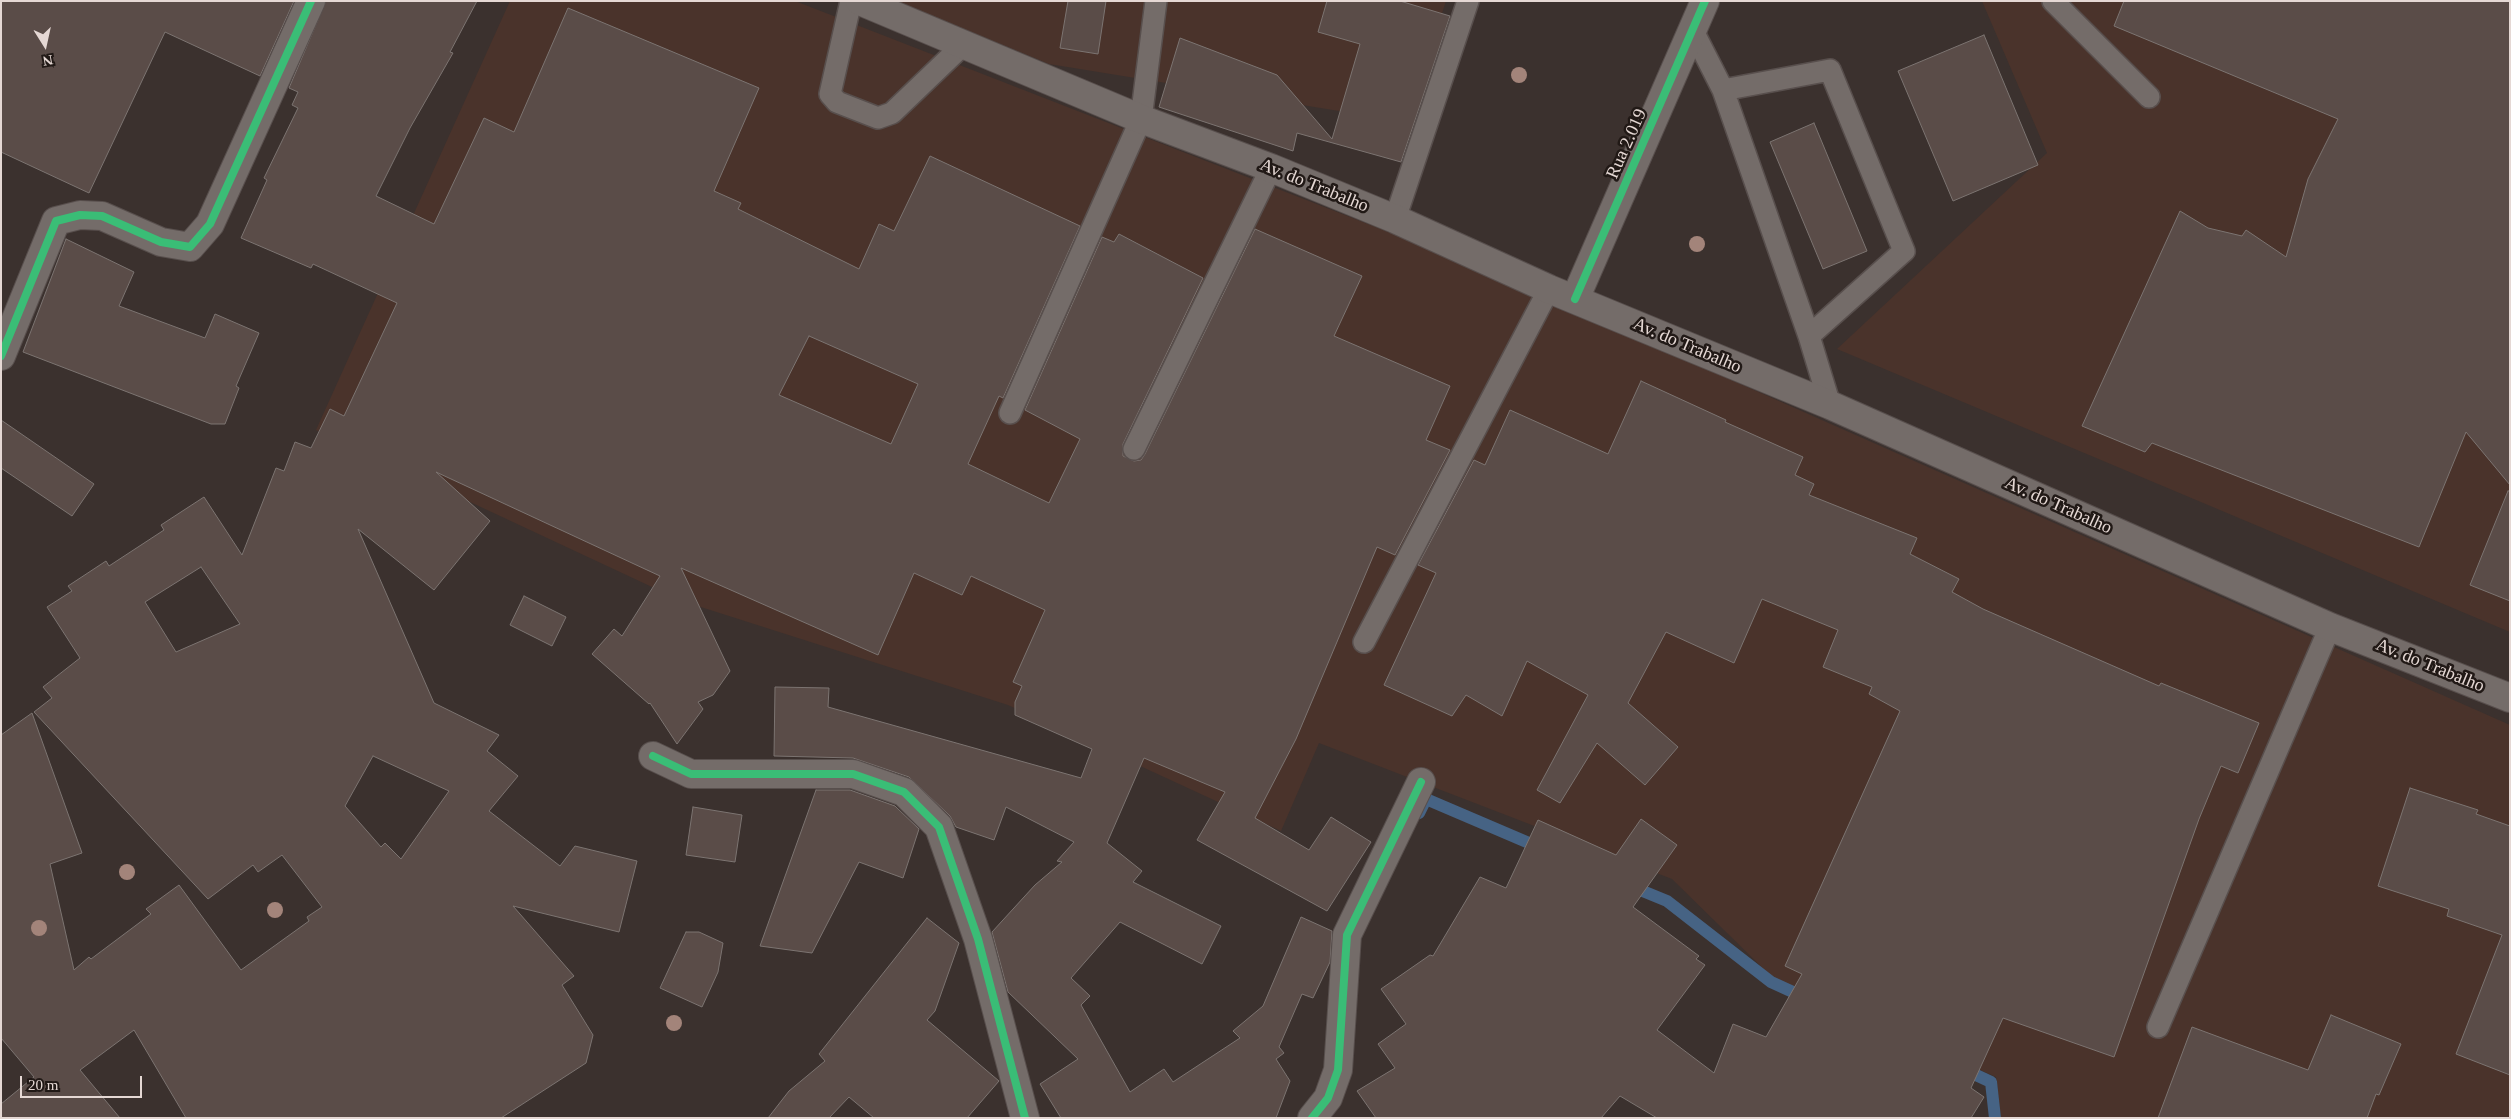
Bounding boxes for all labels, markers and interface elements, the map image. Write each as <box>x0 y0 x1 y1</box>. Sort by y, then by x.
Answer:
north arrow <box>20 20 70 70</box>
text: N <box>41 52 54 69</box>
street label: Rua 2.019 <box>1602 106 1652 182</box>
street label: Av. do Trabalho <box>1256 154 1372 218</box>
street label: Av. do Trabalho <box>1630 314 1744 378</box>
street label: Av. do Trabalho <box>2001 473 2115 539</box>
street label: Av. do Trabalho <box>2372 634 2488 698</box>
scale bar <box>22 1066 145 1098</box>
text: 20 m <box>28 1077 58 1093</box>

